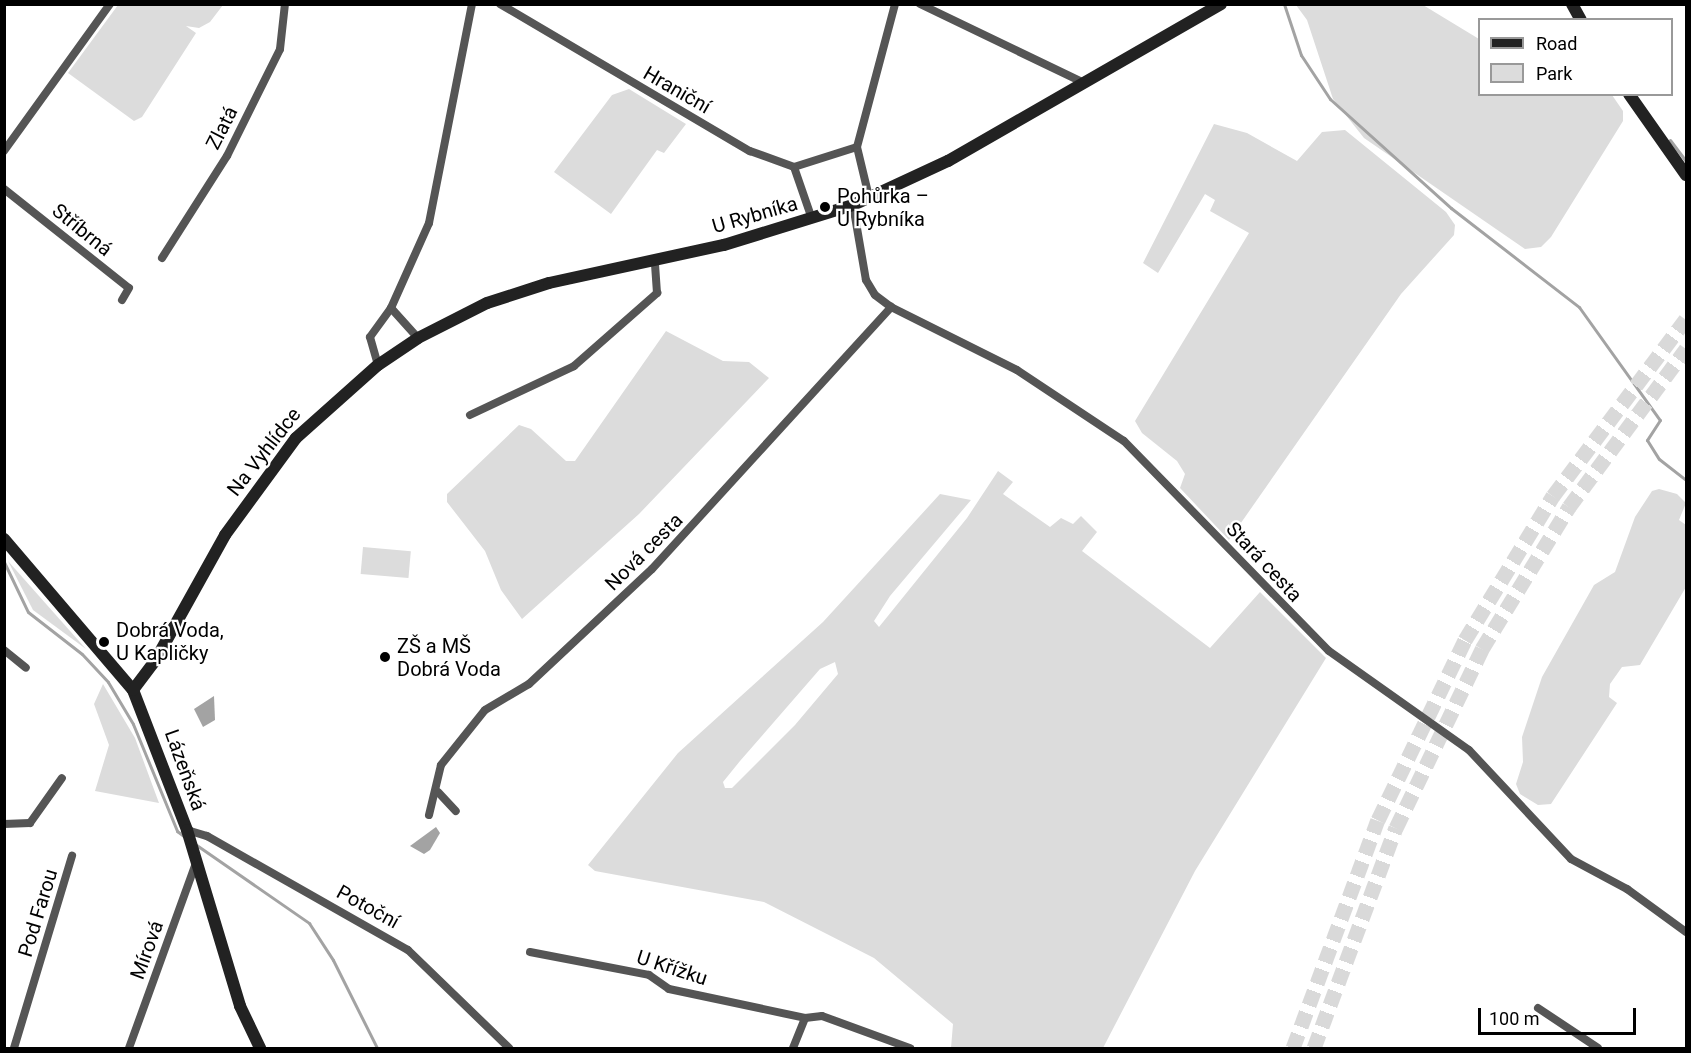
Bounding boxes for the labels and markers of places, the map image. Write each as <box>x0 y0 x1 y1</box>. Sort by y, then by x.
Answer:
place label: Pohůrka – U Rybníka <box>837 184 929 231</box>
marker: Pohůrka – U Rybníka <box>818 200 832 214</box>
place label: Dobrá Voda, U Kapličky <box>116 618 224 665</box>
place label: ZŠ a MŠ Dobrá Voda <box>397 634 501 681</box>
marker: Dobrá Voda, U Kapličky <box>97 635 111 649</box>
marker: ZŠ a MŠ Dobrá Voda <box>378 650 392 664</box>

